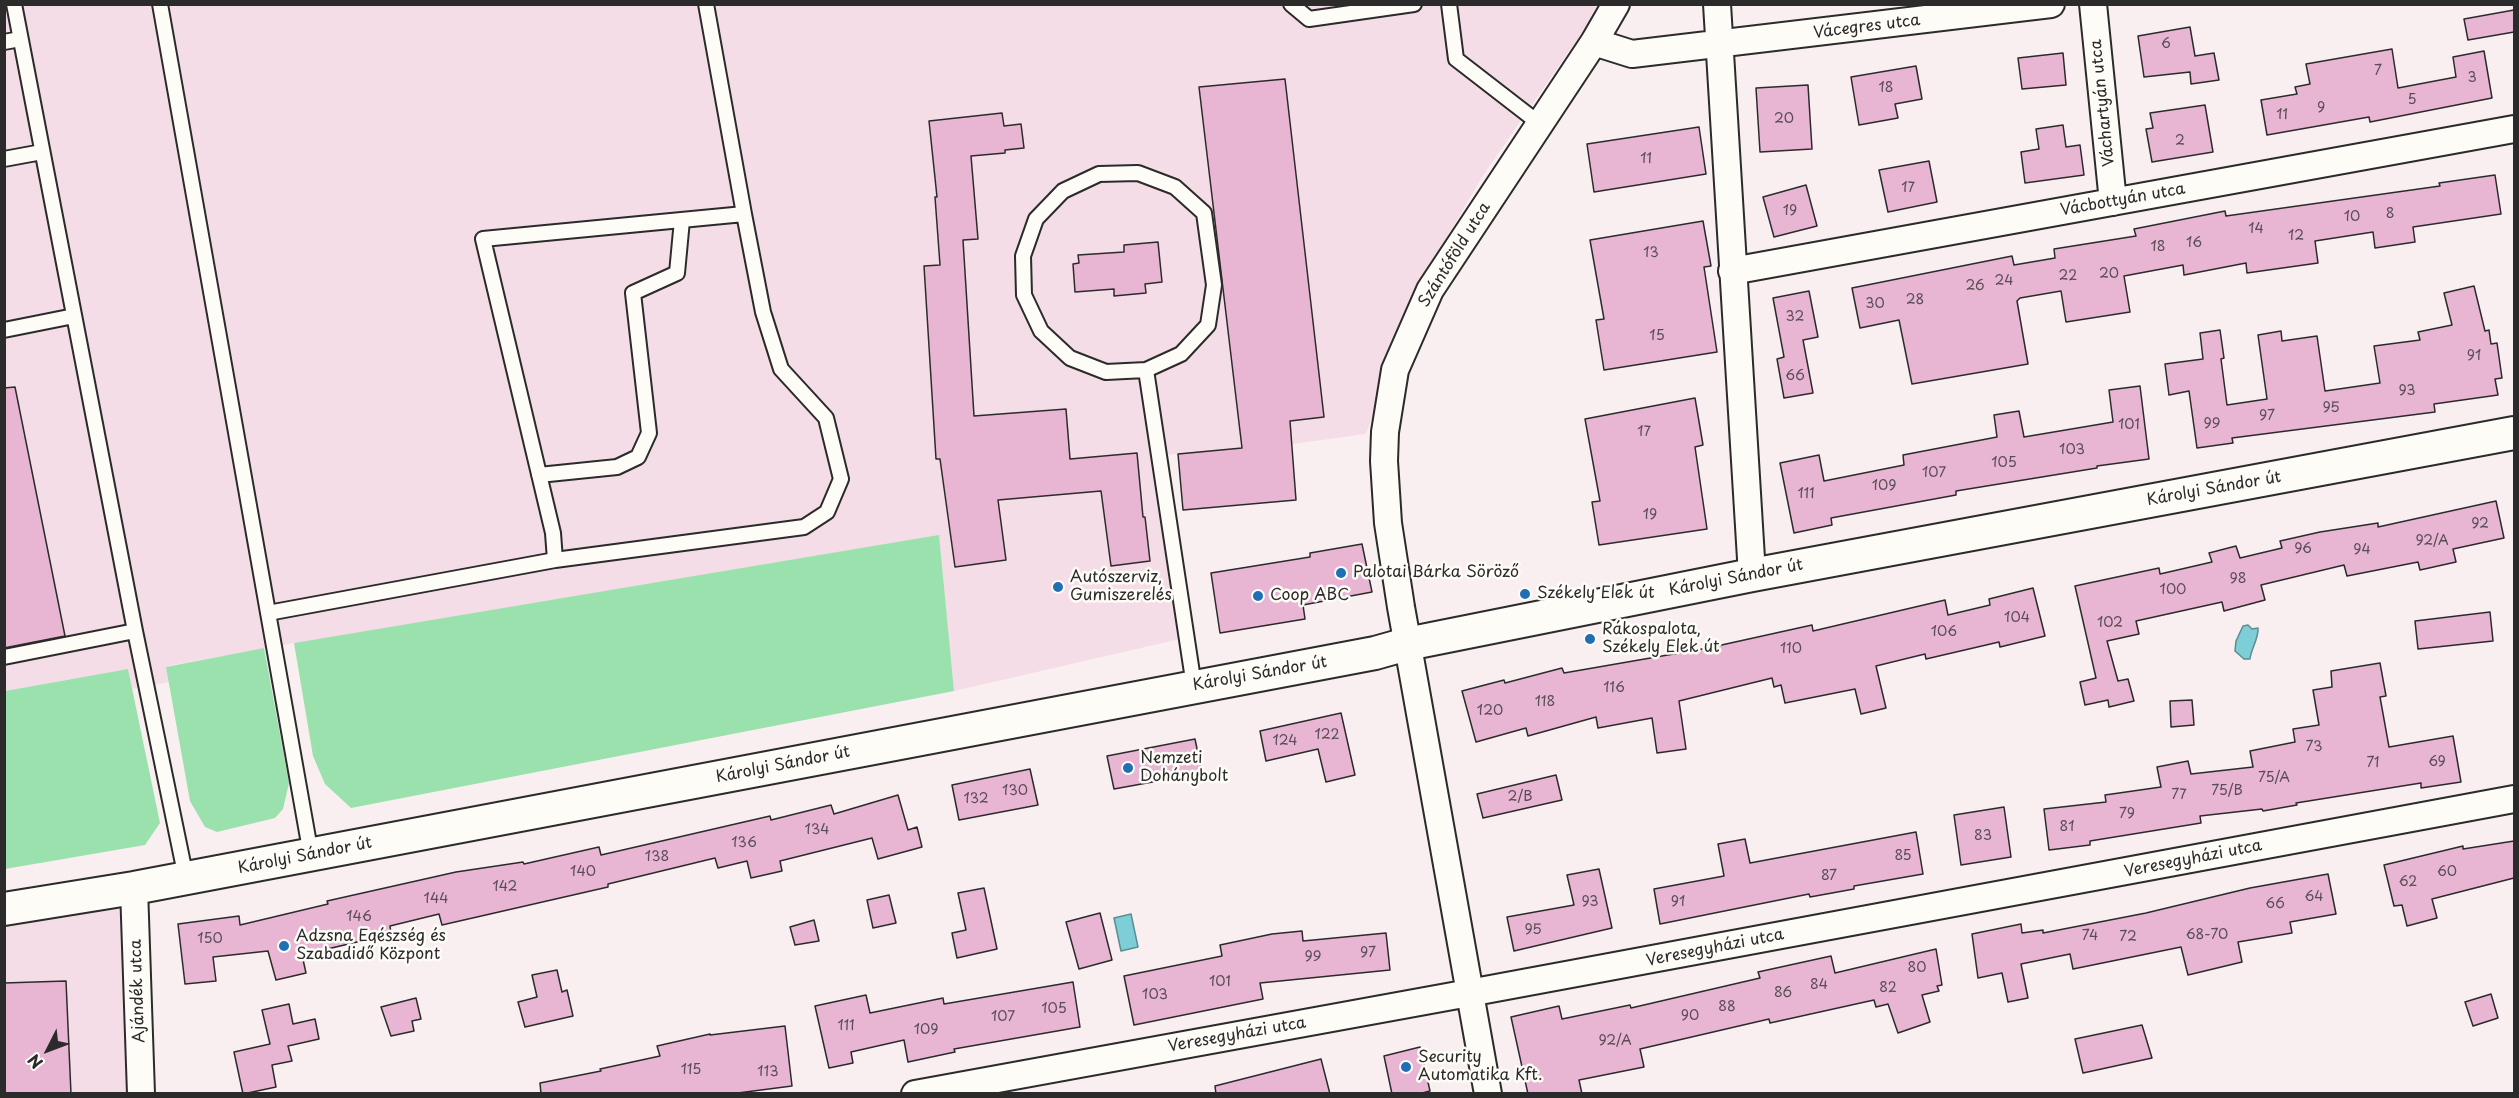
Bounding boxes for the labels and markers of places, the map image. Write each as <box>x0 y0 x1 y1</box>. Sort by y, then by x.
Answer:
place label: Palotai Bárka Söröző <box>1353 563 1519 583</box>
marker: Palotai Bárka Söröző <box>1334 566 1348 580</box>
place label: Autószerviz, Gumiszerelés <box>1070 568 1172 606</box>
marker: Autószerviz, Gumiszerelés <box>1051 580 1065 594</box>
place label: Székely Elek út <box>1537 584 1655 604</box>
place label: Coop ABC <box>1270 586 1349 606</box>
marker: Székely Elek út <box>1518 587 1532 601</box>
marker: Coop ABC <box>1251 589 1265 603</box>
place label: Rákospalota, Székely Elek út <box>1602 620 1720 658</box>
marker: Rákospalota, Székely Elek út <box>1583 632 1597 646</box>
place label: Nemzeti Dohánybolt <box>1140 749 1228 787</box>
marker: Nemzeti Dohánybolt <box>1121 761 1135 775</box>
place label: Adzsna Egészség és Szabadidő Központ <box>296 927 446 965</box>
marker: Adzsna Egészség és Szabadidő Központ <box>277 939 291 953</box>
place label: Security Automatika Kft. <box>1418 1048 1542 1086</box>
marker: Security Automatika Kft. <box>1399 1060 1413 1074</box>

